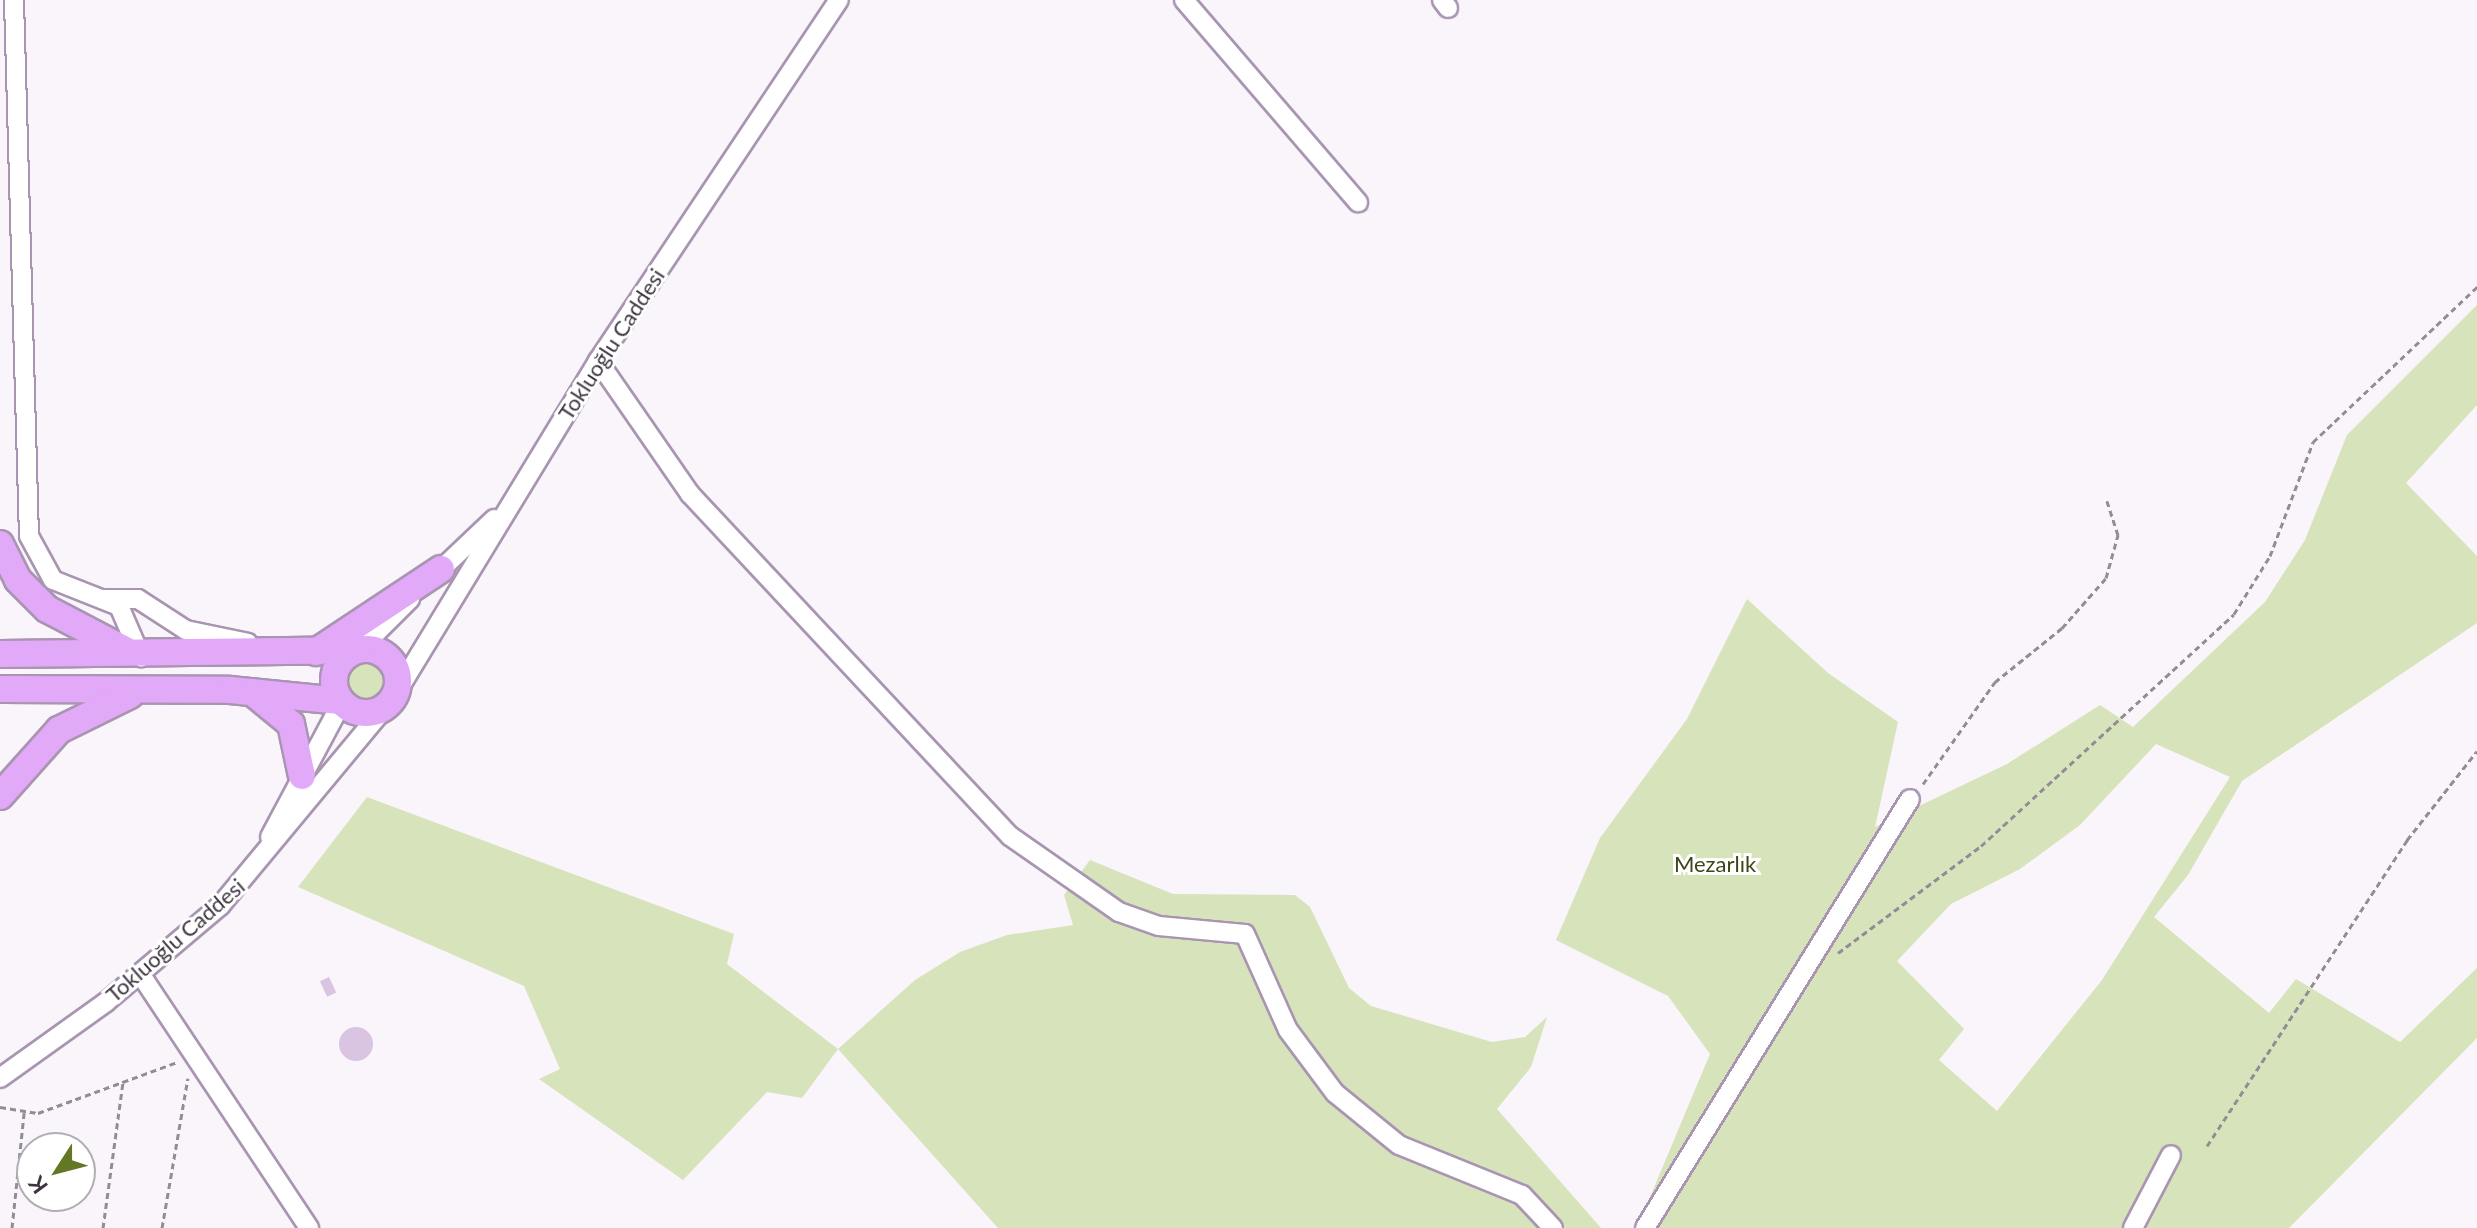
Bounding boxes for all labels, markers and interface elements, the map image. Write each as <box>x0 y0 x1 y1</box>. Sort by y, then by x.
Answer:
street label: Tokluoğlu Caddesi <box>552 263 670 425</box>
park label: Mezarlık <box>1674 851 1756 877</box>
street label: Tokluoğlu Caddesi <box>100 873 250 1007</box>
north arrow <box>16 1132 96 1212</box>
text: K <box>22 1171 53 1199</box>

